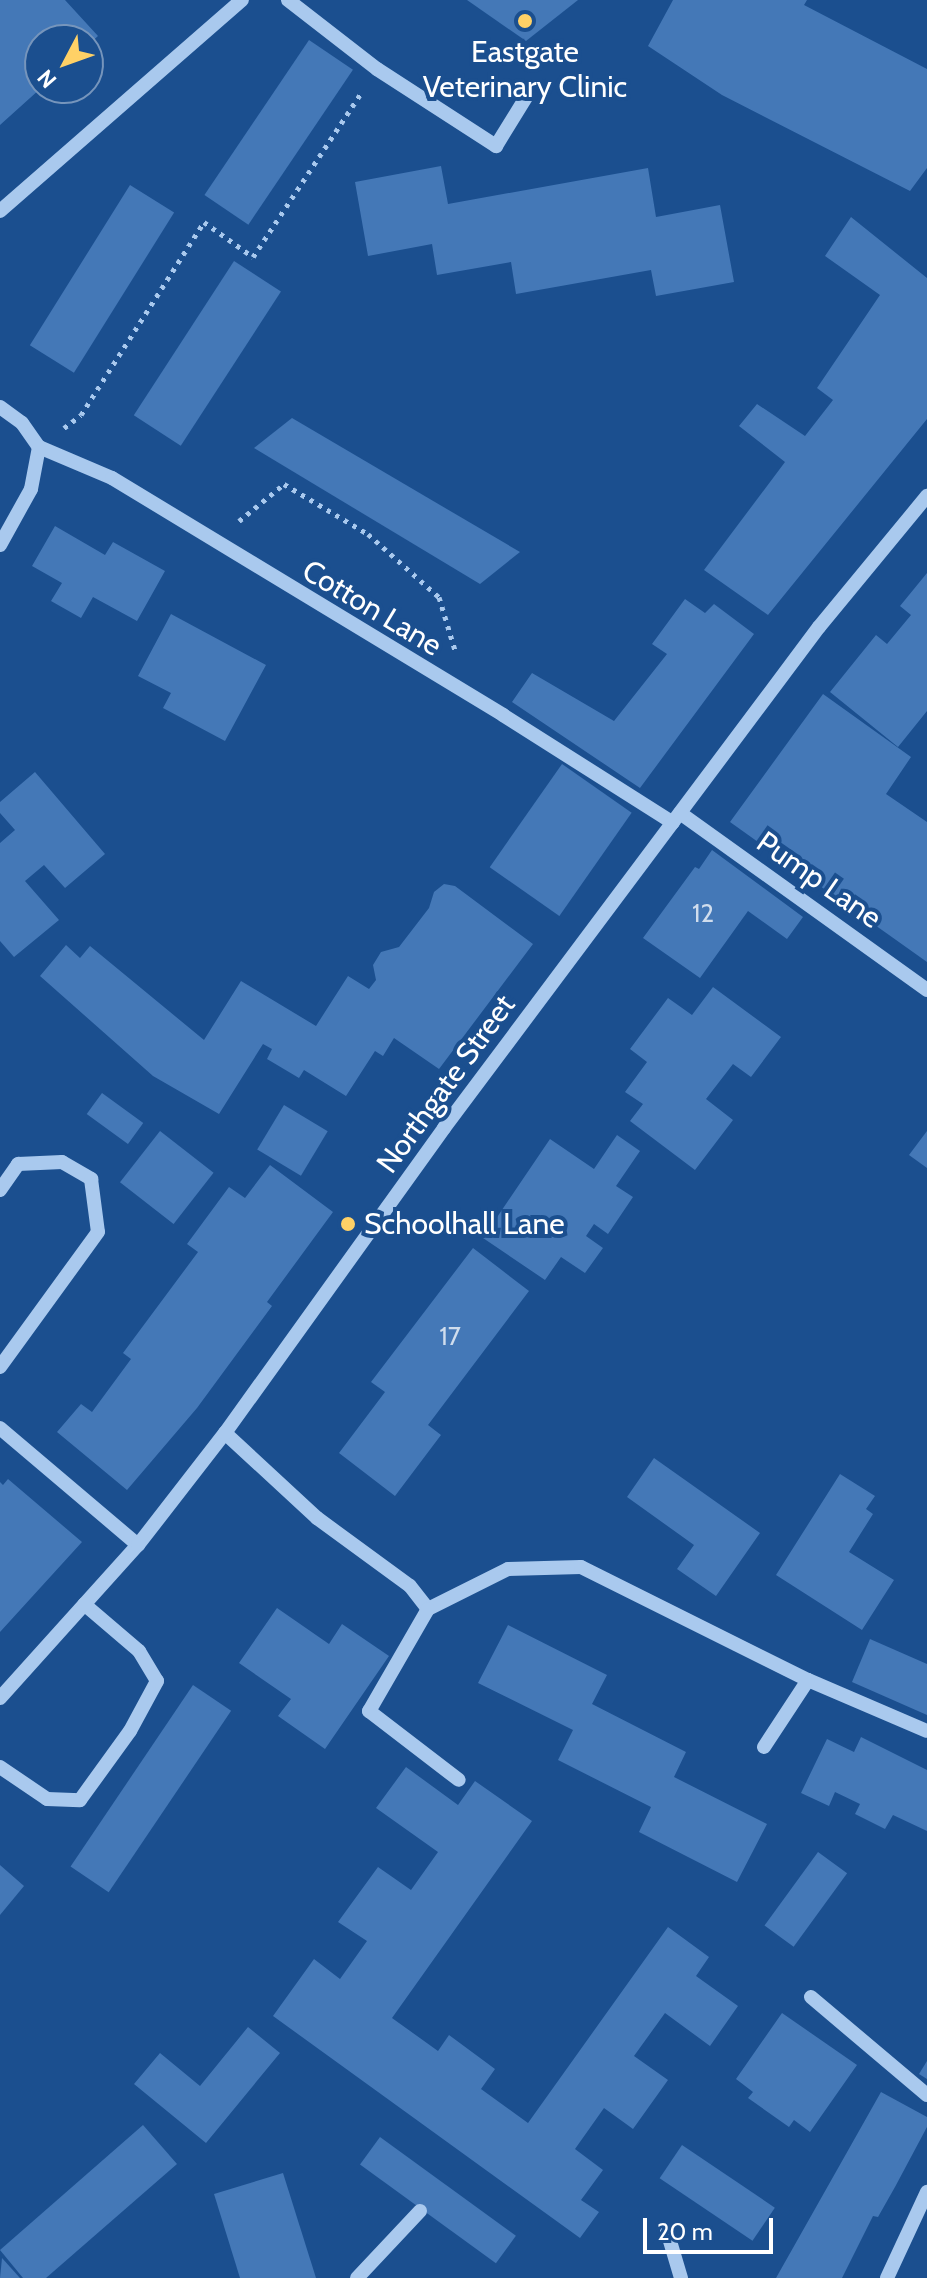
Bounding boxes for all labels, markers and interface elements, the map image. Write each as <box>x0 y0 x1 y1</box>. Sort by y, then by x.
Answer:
marker: Eastgate Veterinary Clinic <box>516 12 534 30</box>
north arrow <box>24 24 104 104</box>
place label: Eastgate Veterinary Clinic <box>423 34 627 104</box>
text: N <box>32 64 62 93</box>
street label: Cotton Lane <box>296 552 448 664</box>
street label: Pump Lane <box>750 824 888 936</box>
house number: 12 <box>692 898 714 930</box>
street label: Northgate Street <box>369 988 523 1180</box>
place label: Schoolhall Lane <box>364 1206 565 1242</box>
marker: Schoolhall Lane <box>339 1215 357 1233</box>
house number: 17 <box>439 1321 461 1353</box>
scale bar <box>647 2202 777 2252</box>
text: 20 m <box>657 2217 713 2246</box>

